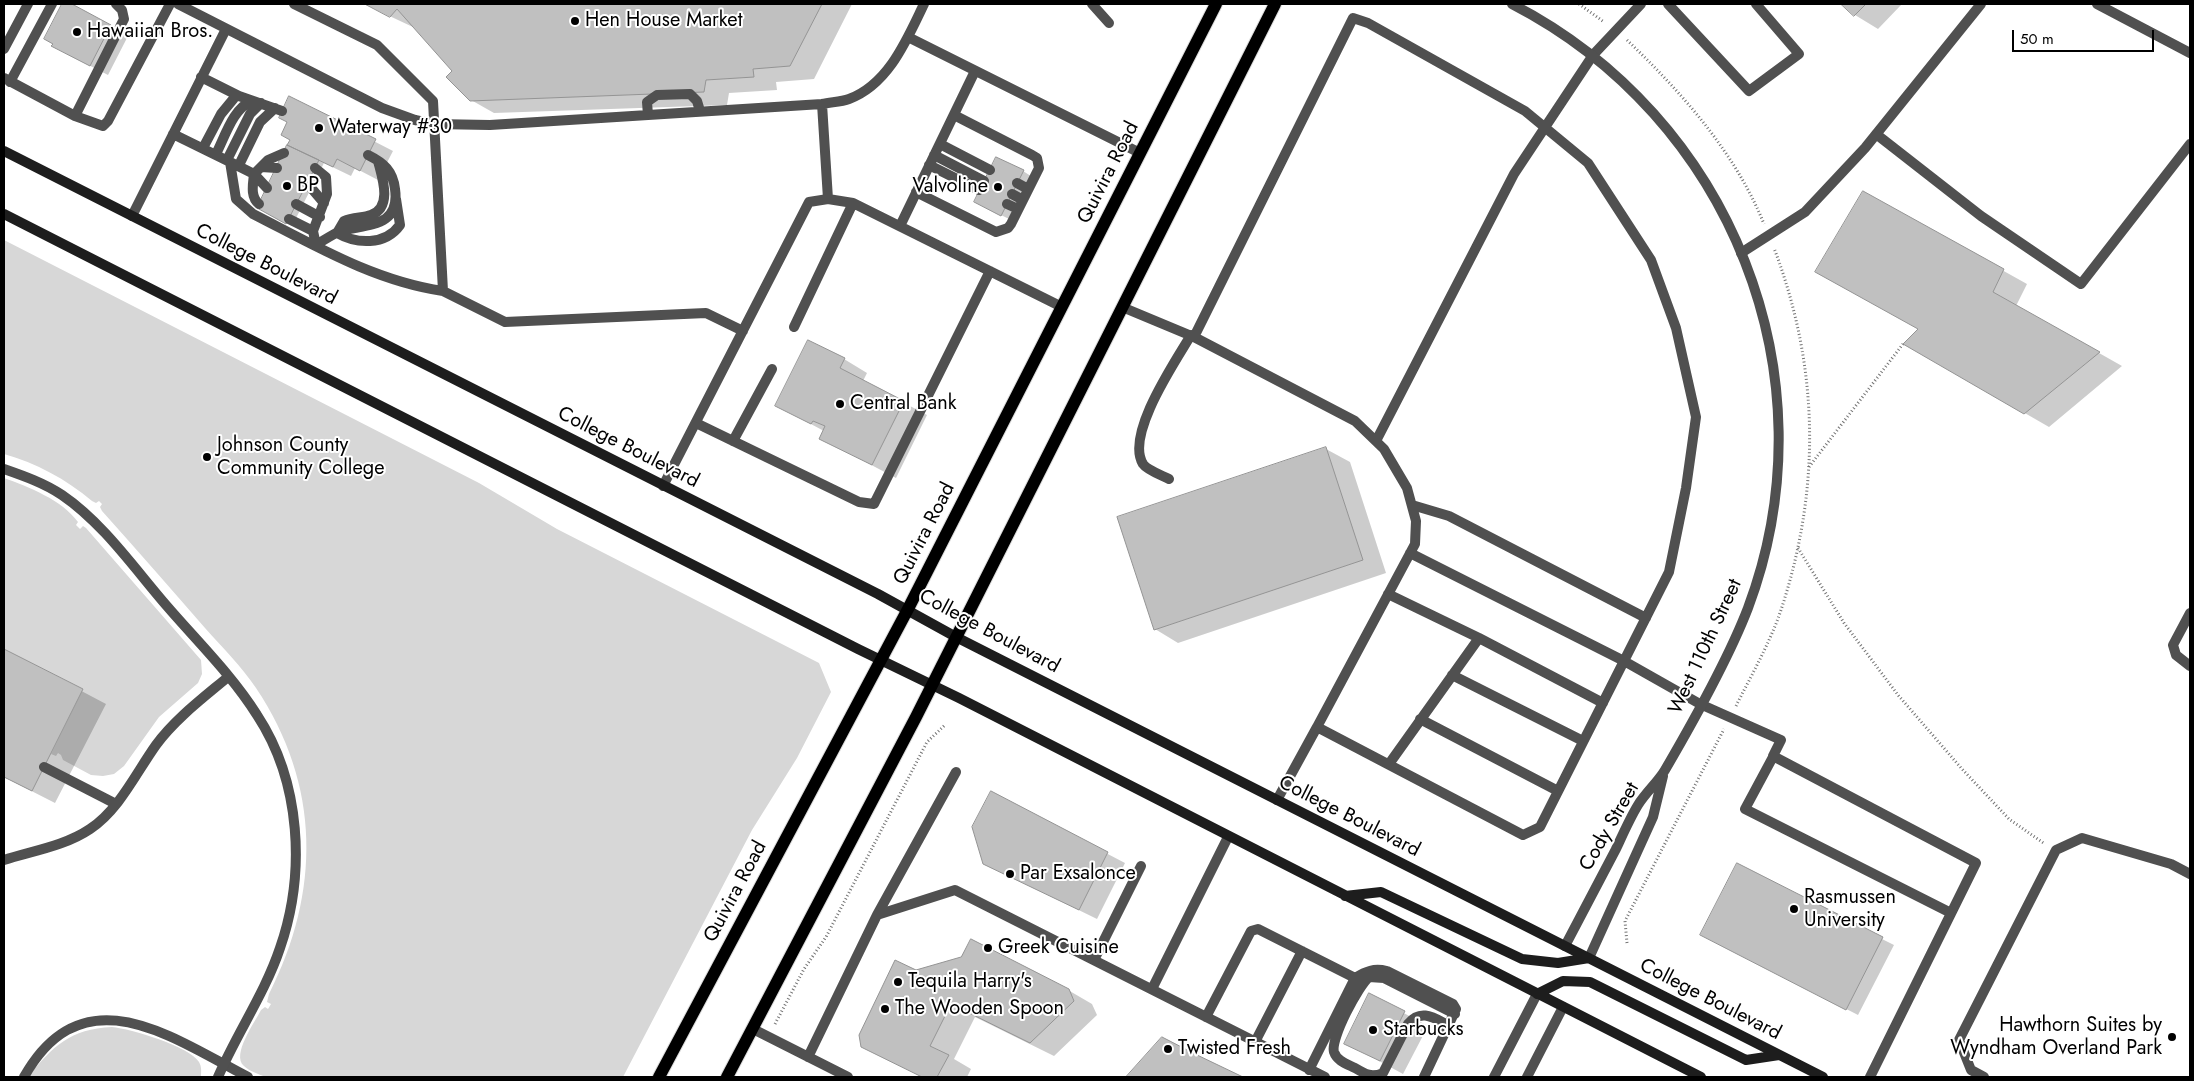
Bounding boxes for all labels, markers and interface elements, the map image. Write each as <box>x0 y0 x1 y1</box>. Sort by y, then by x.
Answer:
place label: Hen House Market <box>585 9 742 33</box>
marker: Hen House Market <box>569 15 581 27</box>
place label: Hawaiian Bros. <box>87 20 213 44</box>
scale bar <box>2014 20 2156 52</box>
marker: Hawaiian Bros. <box>71 26 83 38</box>
text: 50 m <box>2020 28 2054 50</box>
place label: Waterway #30 <box>329 116 452 140</box>
street label: Quivira Road <box>1073 118 1145 228</box>
marker: Waterway #30 <box>313 122 325 134</box>
place label: BP <box>297 174 319 198</box>
place label: Valvoline <box>913 175 988 199</box>
marker: BP <box>281 180 293 192</box>
marker: Valvoline <box>992 181 1004 193</box>
street label: College Boulevard <box>191 219 341 311</box>
place label: Central Bank <box>850 392 956 416</box>
marker: Central Bank <box>834 398 846 410</box>
street label: College Boulevard <box>553 402 703 494</box>
place label: Johnson County Community College <box>217 434 384 481</box>
marker: Johnson County Community College <box>201 451 213 463</box>
street label: Quivira Road <box>889 479 961 589</box>
street label: West 110th Street <box>1664 576 1748 718</box>
street label: College Boulevard <box>915 585 1063 679</box>
street label: College Boulevard <box>1274 771 1424 863</box>
street label: Cody Street <box>1575 778 1645 876</box>
street label: Quivira Road <box>699 837 773 947</box>
place label: Par Exsalonce <box>1020 862 1136 886</box>
marker: Par Exsalonce <box>1004 868 1016 880</box>
place label: Rasmussen University <box>1804 886 1896 933</box>
marker: Rasmussen University <box>1788 903 1800 915</box>
place label: Greek Cuisine <box>998 936 1119 960</box>
marker: Greek Cuisine <box>982 942 994 954</box>
street label: College Boulevard <box>1635 954 1785 1046</box>
place label: Tequila Harry's <box>908 970 1032 994</box>
marker: Tequila Harry's <box>892 976 904 988</box>
place label: The Wooden Spoon <box>895 997 1064 1021</box>
marker: The Wooden Spoon <box>879 1003 891 1015</box>
place label: Hawthorn Suites by Wyndham Overland Park <box>1950 1014 2162 1061</box>
place label: Starbucks <box>1383 1018 1464 1042</box>
marker: Starbucks <box>1367 1024 1379 1036</box>
marker: Hawthorn Suites by Wyndham Overland Park <box>2166 1031 2178 1043</box>
place label: Twisted Fresh <box>1178 1037 1291 1061</box>
marker: Twisted Fresh <box>1162 1043 1174 1055</box>

